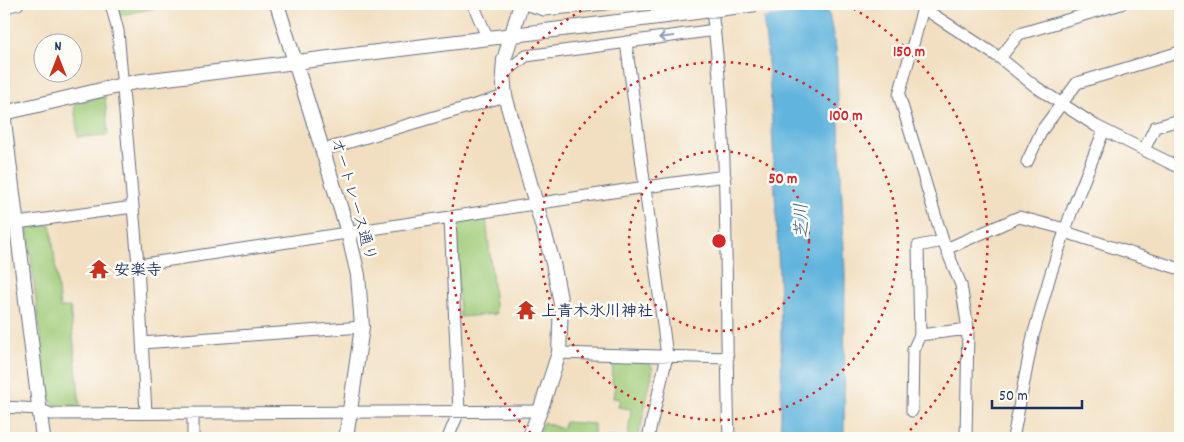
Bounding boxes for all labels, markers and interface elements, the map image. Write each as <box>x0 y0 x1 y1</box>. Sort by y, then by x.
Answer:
north arrow <box>32 32 82 82</box>
one-way arrow <box>659 32 675 42</box>
text: N <box>55 37 62 57</box>
text: 150 m <box>893 42 925 64</box>
text: 100 m <box>829 106 863 128</box>
street label: オートレース通り <box>324 135 381 264</box>
text: 50 m <box>769 169 797 191</box>
water label: 芝川 <box>790 202 817 239</box>
centre of rings <box>710 232 728 250</box>
temple icon: 安楽寺 <box>88 258 110 280</box>
place label: 安楽寺 <box>114 260 162 283</box>
temple icon: 上青木氷川神社 <box>515 299 537 321</box>
place label: 上青木氷川神社 <box>541 301 653 324</box>
scale bar <box>992 377 1082 409</box>
text: 50 m <box>999 386 1028 408</box>

